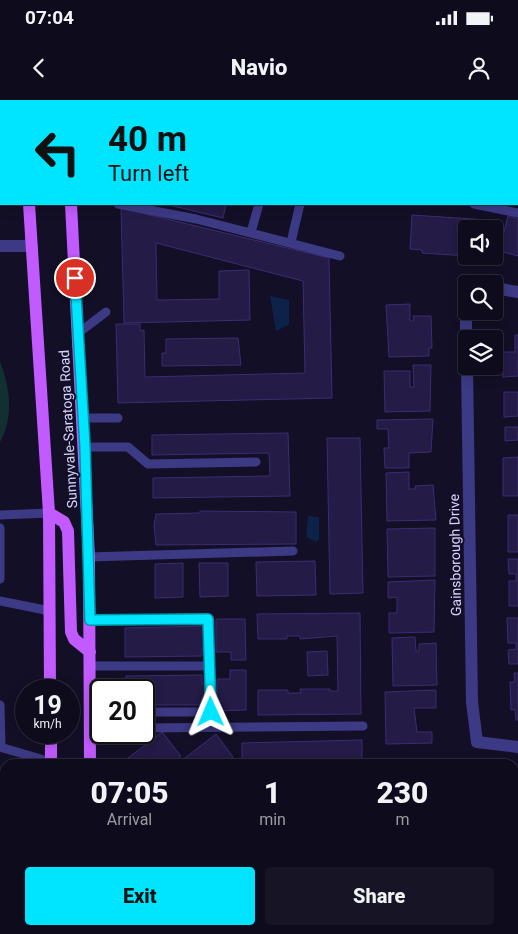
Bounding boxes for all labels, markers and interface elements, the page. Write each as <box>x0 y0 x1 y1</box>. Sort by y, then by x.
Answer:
text: 07:04 <box>25 6 74 29</box>
icon: back <box>25 54 53 82</box>
icon: person <box>465 54 493 82</box>
text: Navio <box>231 55 287 80</box>
text: 40 m <box>108 119 187 160</box>
icon: left <box>25 120 90 185</box>
text: Turn left <box>108 161 189 186</box>
map controls <box>458 220 503 375</box>
button: sound <box>458 220 503 265</box>
pin <box>54 257 96 299</box>
icon: arrive <box>61 264 89 292</box>
button: search <box>458 275 503 320</box>
button: layers <box>458 330 503 375</box>
street label: Sunnyvale-Saratoga Road <box>56 349 80 509</box>
street label: Gainsborough Drive <box>446 494 464 616</box>
speed limit sign: 20 <box>90 679 155 744</box>
position arrow <box>184 685 236 737</box>
text: 19 <box>33 691 62 720</box>
text: km/h <box>33 717 62 731</box>
text: 07:05 <box>91 775 169 810</box>
text: 1 <box>264 775 281 810</box>
text: 230 <box>376 775 428 810</box>
text: Arrival <box>107 810 152 829</box>
text: min <box>259 810 286 829</box>
text: m <box>395 810 409 829</box>
button: Exit <box>25 867 255 925</box>
button: Share <box>265 867 494 925</box>

